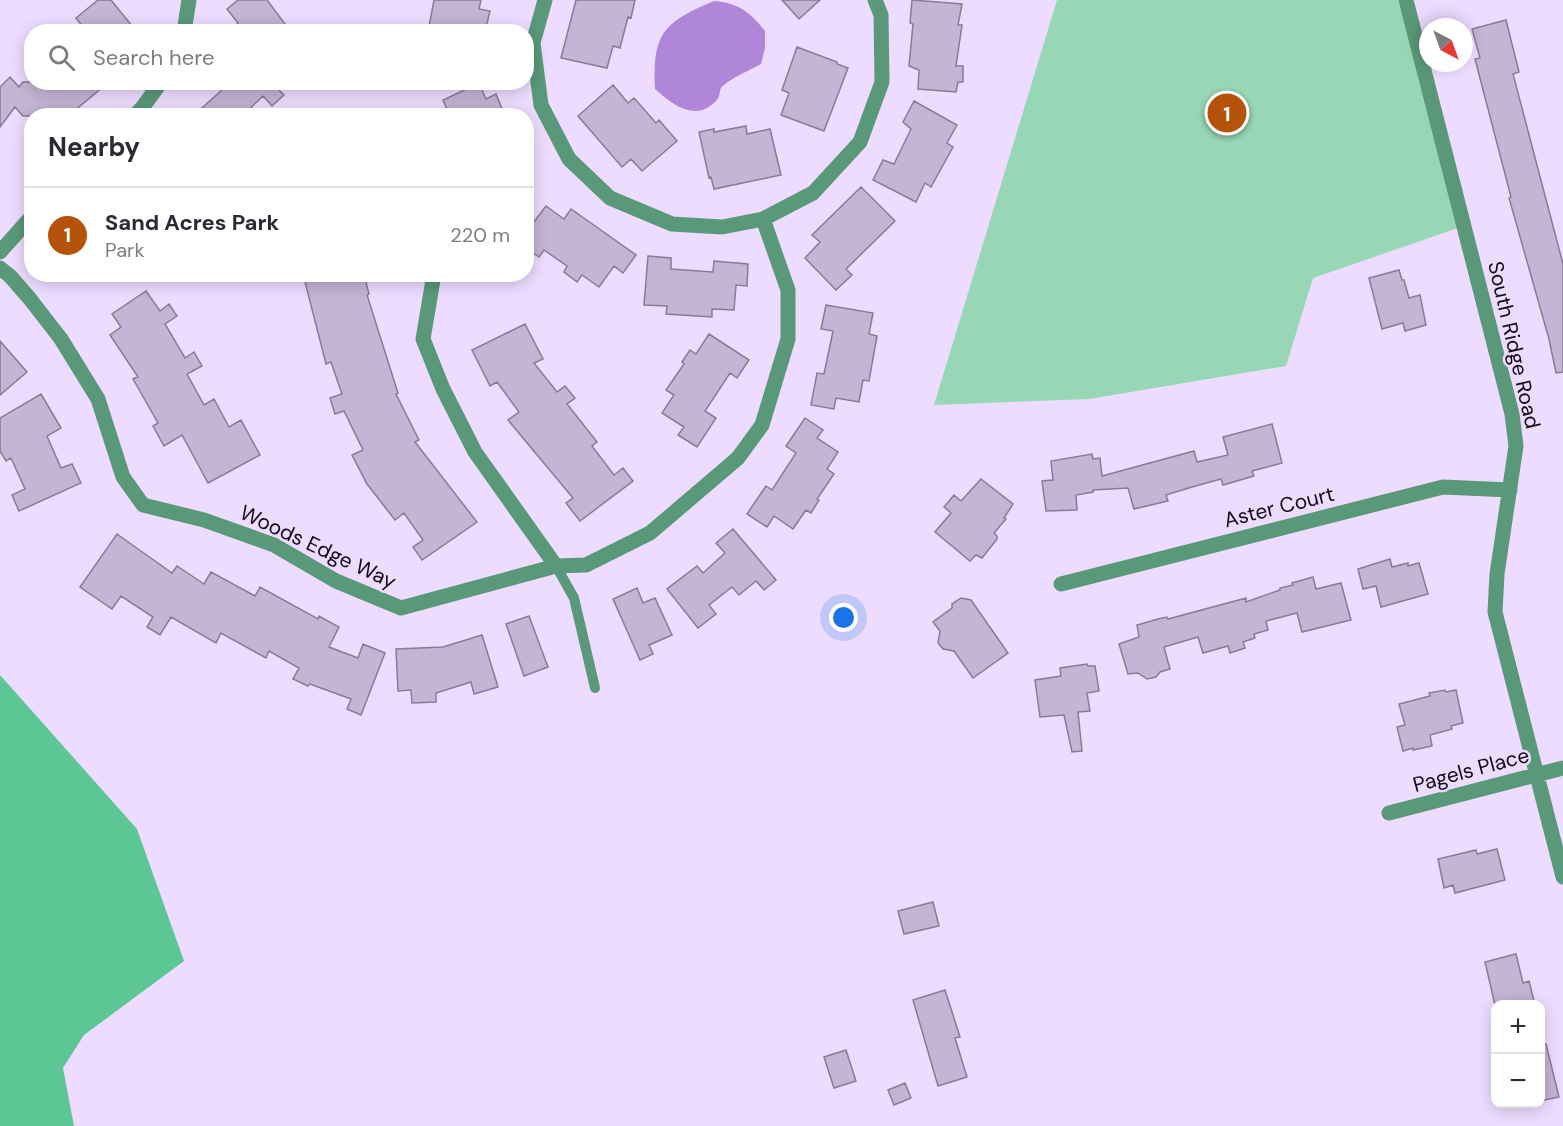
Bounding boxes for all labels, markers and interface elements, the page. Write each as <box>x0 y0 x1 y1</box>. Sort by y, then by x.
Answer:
north arrow <box>1419 18 1473 72</box>
search box <box>24 24 534 90</box>
icon: search <box>45 41 78 74</box>
text: Search here <box>93 43 214 72</box>
pin: 1 <box>1208 90 1246 136</box>
text: Nearby <box>48 130 140 164</box>
text: Sand Acres Park <box>105 208 279 237</box>
text: 1 <box>64 222 71 248</box>
text: 220 m <box>450 222 510 248</box>
text: Park <box>105 237 145 263</box>
street label: South Ridge Road <box>1481 259 1547 431</box>
street label: Aster Court <box>1221 480 1337 534</box>
street label: Woods Edge Way <box>235 499 401 596</box>
your location <box>829 603 858 632</box>
street label: Pagels Place <box>1410 741 1532 799</box>
map controls <box>1491 1000 1545 1108</box>
button: + <box>1491 1000 1545 1054</box>
button: − <box>1491 1054 1545 1108</box>

